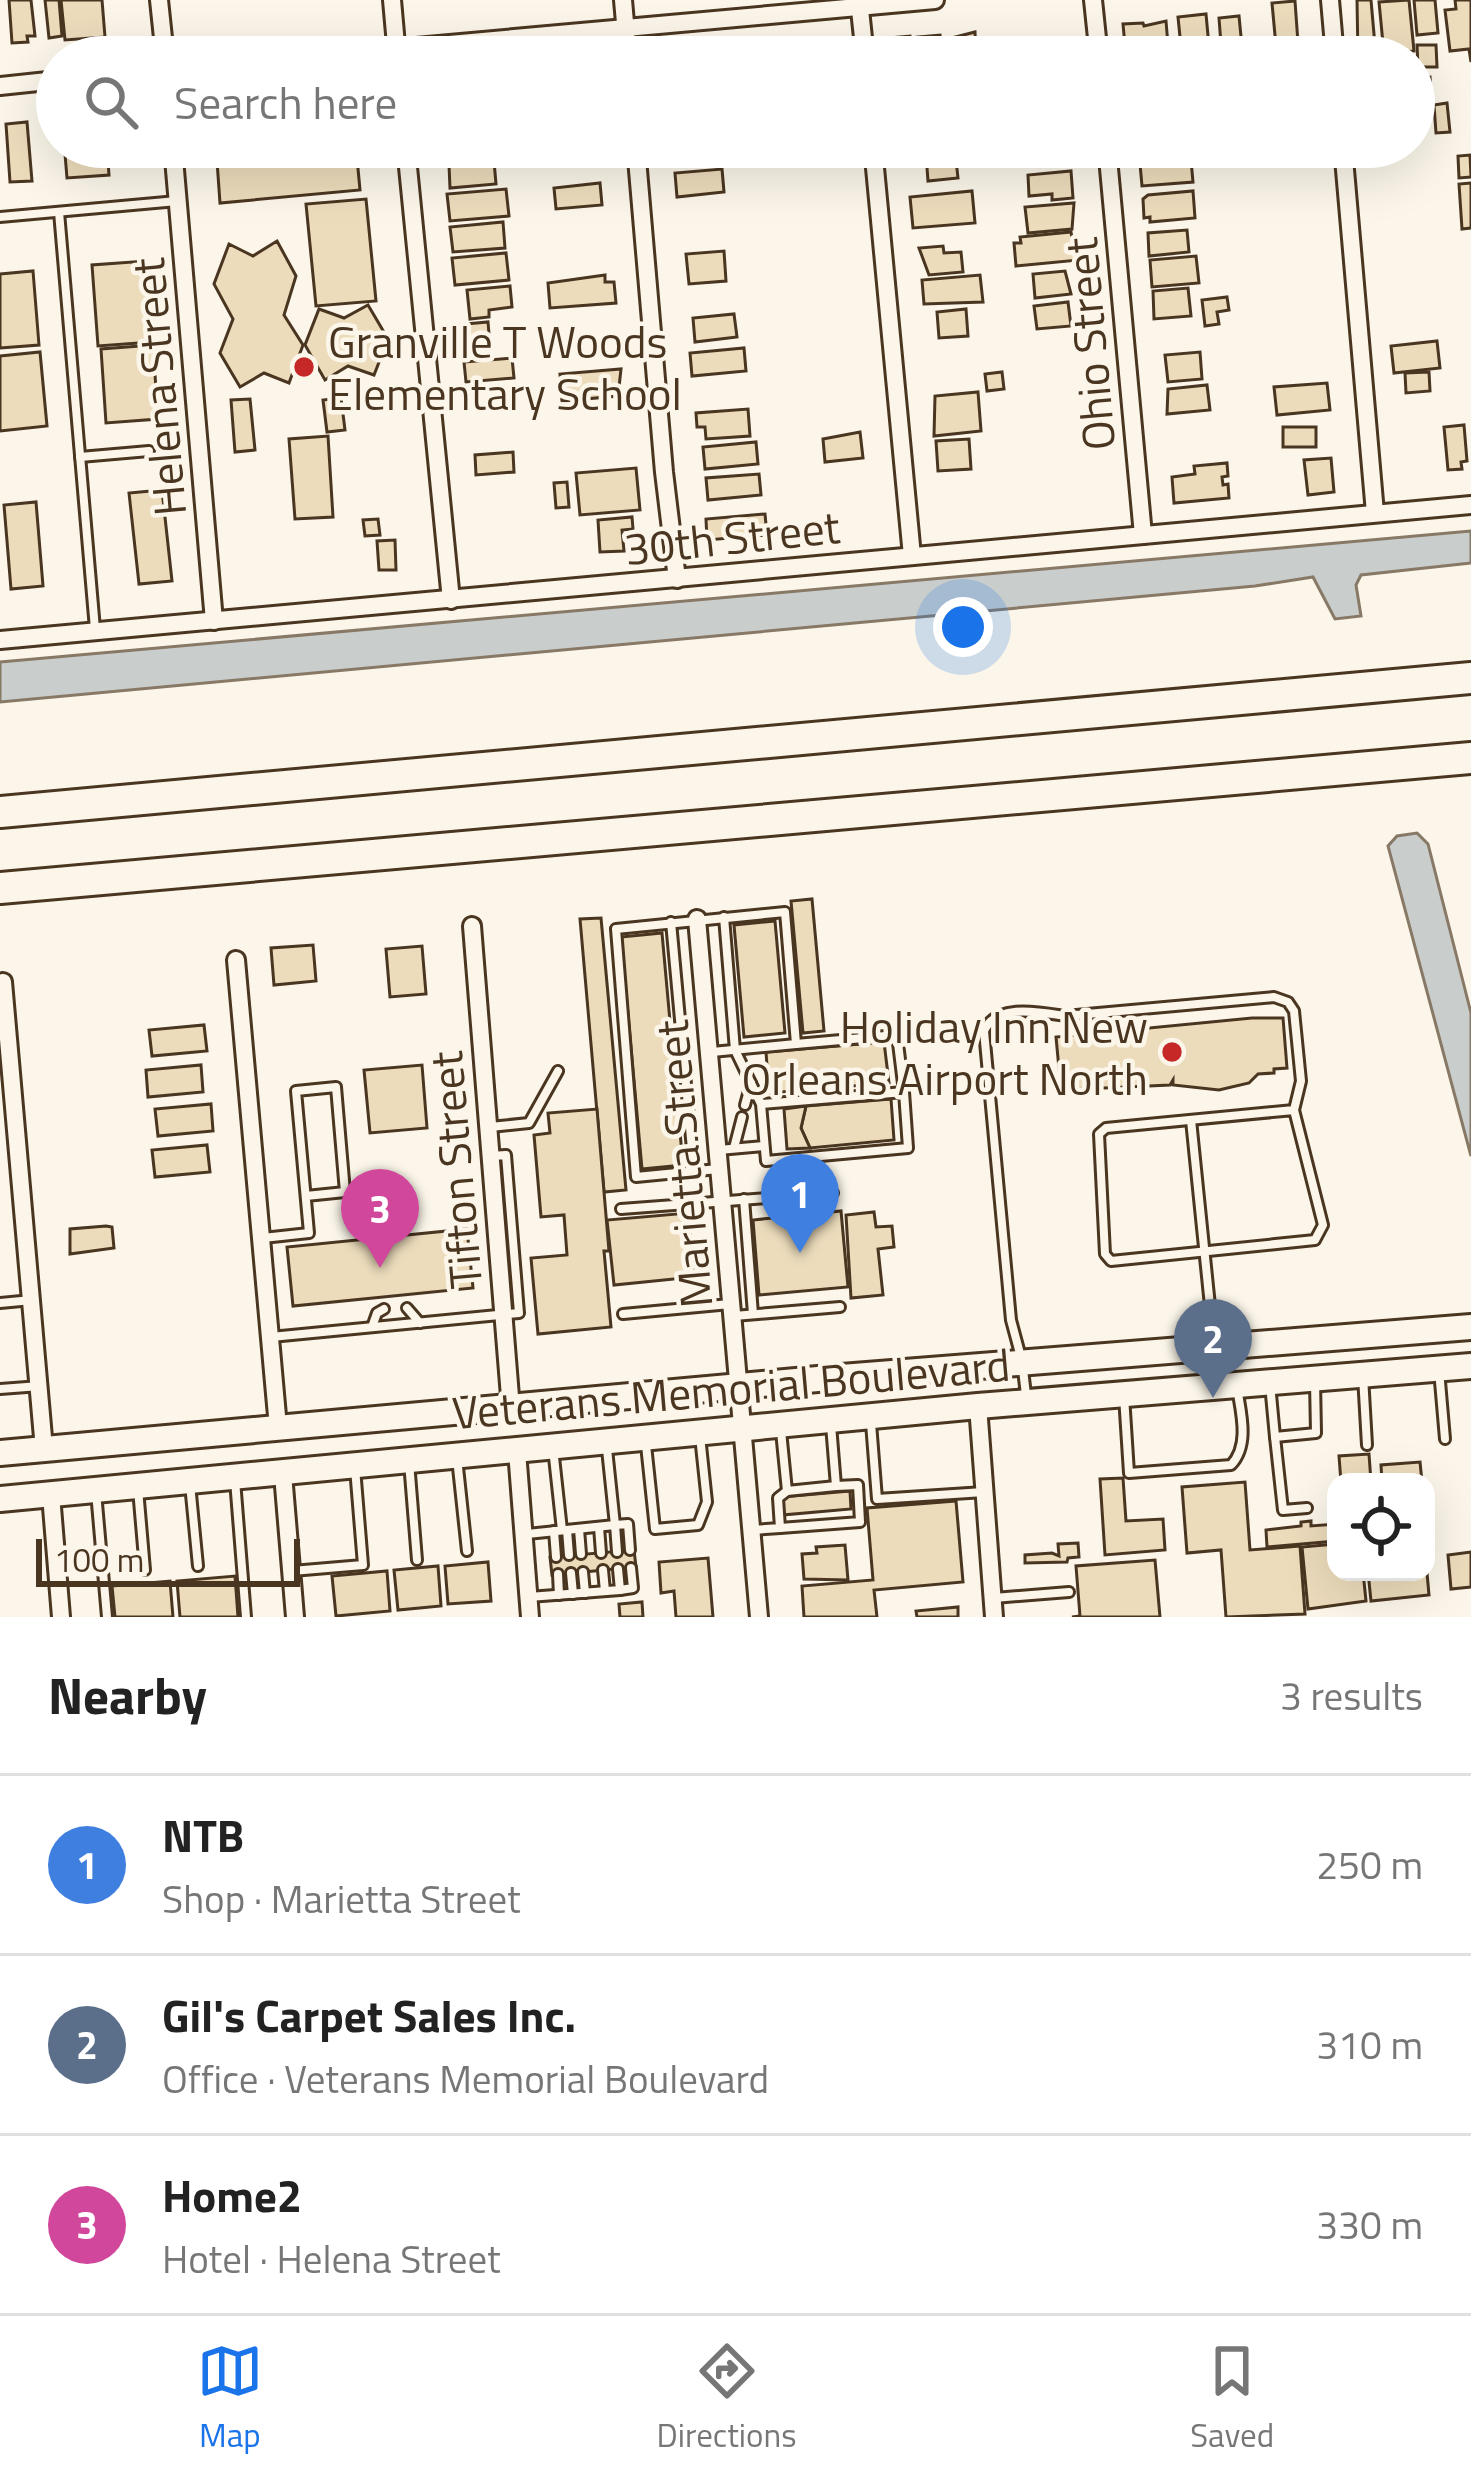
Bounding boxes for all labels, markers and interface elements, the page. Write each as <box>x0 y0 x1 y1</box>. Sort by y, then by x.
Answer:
search box <box>36 36 1435 168</box>
text: Search here <box>174 68 397 136</box>
icon: search <box>78 69 144 135</box>
street label: Ohio Street <box>1046 235 1132 453</box>
street label: Helena Street <box>113 255 203 519</box>
place label: Granville T Woods Elementary School <box>328 307 682 427</box>
marker: Granville T Woods Elementary School <box>291 354 317 380</box>
street label: 30th Street <box>621 492 843 582</box>
your location <box>933 597 993 657</box>
place label: Holiday Inn New Orleans Airport North <box>742 992 1148 1112</box>
street label: Marietta Street <box>637 1017 729 1311</box>
marker: Holiday Inn New Orleans Airport North <box>1159 1039 1185 1065</box>
street label: Tifton Street <box>411 1048 499 1292</box>
pin: 1 <box>761 1154 839 1253</box>
pin: 3 <box>341 1169 419 1268</box>
pin: 2 <box>1174 1299 1252 1398</box>
street label: Veterans Memorial Boulevard <box>449 1330 1013 1446</box>
map controls <box>1327 1473 1435 1581</box>
button: locate <box>1327 1473 1435 1581</box>
scale bar <box>36 1533 300 1586</box>
text: 100 m <box>54 1535 144 1585</box>
text: Nearby <box>48 1656 207 1734</box>
text: 3 results <box>1280 1666 1423 1725</box>
text: NTB <box>162 1801 244 1869</box>
text: 1 <box>76 1835 98 1894</box>
text: 250 m <box>1316 1835 1423 1894</box>
text: Shop · Marietta Street <box>162 1869 521 1928</box>
text: Gil's Carpet Sales Inc. <box>162 1981 576 2049</box>
text: 2 <box>76 2015 98 2074</box>
text: 310 m <box>1316 2015 1423 2074</box>
text: Office · Veterans Memorial Boulevard <box>162 2049 769 2108</box>
text: Home2 <box>162 2161 302 2229</box>
text: 3 <box>76 2195 98 2254</box>
text: 330 m <box>1316 2195 1423 2254</box>
text: Hotel · Helena Street <box>162 2229 501 2288</box>
tab: Map <box>197 2338 263 2460</box>
tab: Directions <box>657 2338 796 2460</box>
tab: Saved <box>1190 2338 1274 2460</box>

